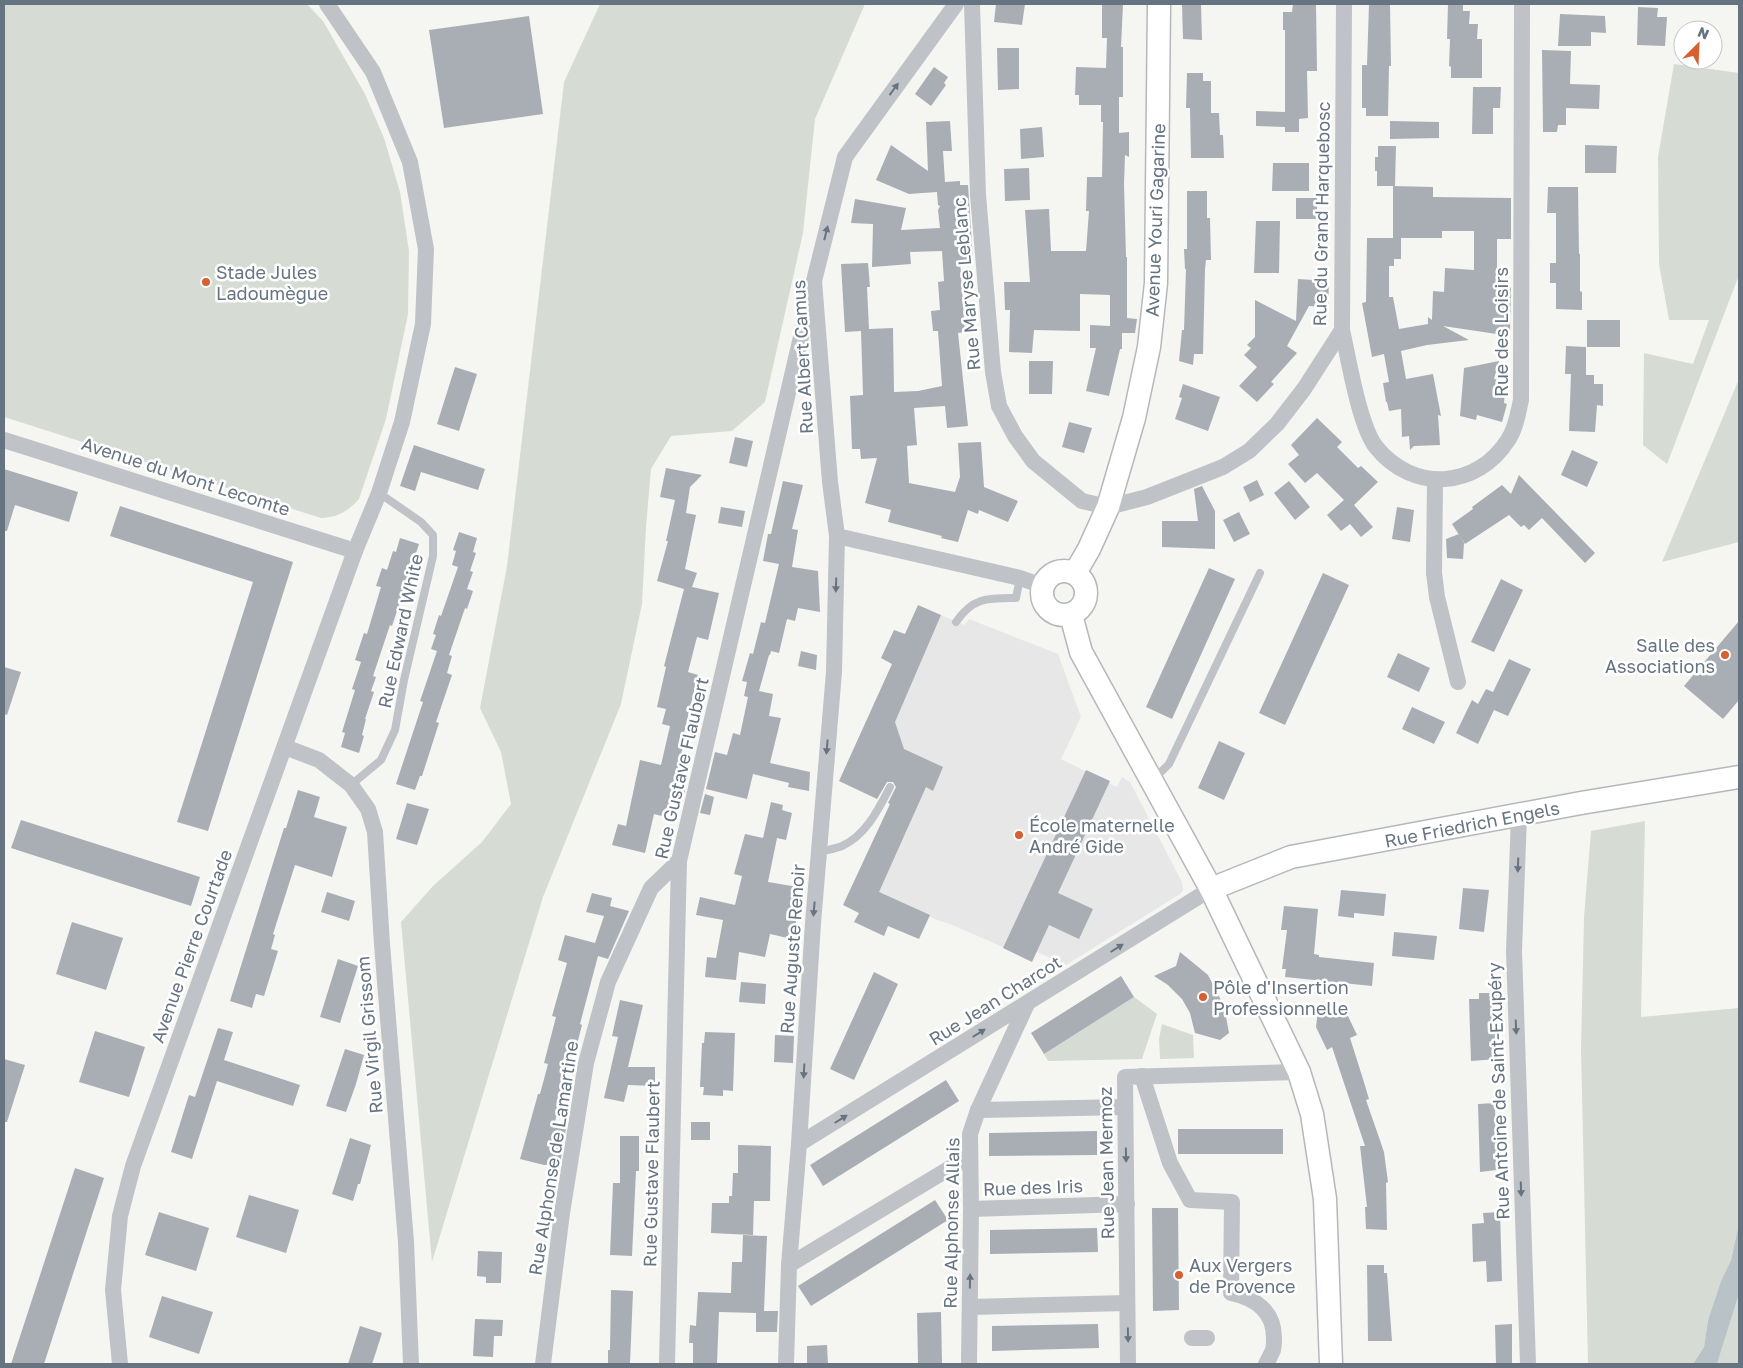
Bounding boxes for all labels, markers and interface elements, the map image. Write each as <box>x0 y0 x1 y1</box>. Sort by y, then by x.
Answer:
north arrow <box>1673 20 1723 70</box>
text: N <box>1695 23 1712 43</box>
one-way arrow <box>889 82 899 96</box>
street label: Rue du Grand Harquebosc <box>1308 101 1334 327</box>
street label: Avenue Youri Gagarine <box>1141 123 1169 317</box>
street label: Rue Maryse Leblanc <box>947 196 985 372</box>
one-way arrow <box>822 226 830 241</box>
place label: Stade Jules Ladoumègue <box>216 261 328 304</box>
street label: Rue des Loisirs <box>1490 267 1512 397</box>
marker: Stade Jules Ladoumègue <box>200 276 212 288</box>
street label: Rue Albert Camus <box>787 279 817 435</box>
street label: Avenue du Mont Lecomte <box>79 432 293 520</box>
street label: Rue Edward White <box>373 552 427 710</box>
one-way arrow <box>832 577 840 593</box>
place label: Salle des Associations <box>1605 634 1715 677</box>
marker: Salle des Associations <box>1719 649 1731 661</box>
street label: Rue Gustave Flaubert <box>649 675 713 861</box>
one-way arrow <box>823 739 831 755</box>
street label: Rue Friedrich Engels <box>1383 796 1561 852</box>
place label: École maternelle André Gide <box>1029 814 1175 857</box>
marker: École maternelle André Gide <box>1013 829 1025 841</box>
street label: Avenue Pierre Courtade <box>146 846 236 1046</box>
one-way arrow <box>1513 857 1521 873</box>
street label: Rue Auguste Renoir <box>775 863 809 1035</box>
one-way arrow <box>810 901 818 917</box>
one-way arrow <box>1111 943 1124 952</box>
street label: Rue Jean Charcot <box>925 950 1065 1050</box>
street label: Rue Virgil Grissom <box>351 955 387 1115</box>
street label: Rue Antoine de Saint-Exupéry <box>1483 962 1513 1220</box>
place label: Pôle d'Insertion Professionnelle <box>1213 976 1349 1019</box>
marker: Pôle d'Insertion Professionnelle <box>1197 991 1209 1003</box>
one-way arrow <box>1512 1019 1520 1035</box>
one-way arrow <box>972 1029 986 1038</box>
street label: Rue Alphonse de Lamartine <box>524 1039 582 1277</box>
one-way arrow <box>799 1063 807 1079</box>
street label: Rue Gustave Flaubert <box>638 1081 664 1267</box>
street label: Rue Jean Mermoz <box>1094 1086 1118 1240</box>
one-way arrow <box>834 1114 847 1123</box>
street label: Rue Alphonse Allais <box>939 1137 963 1309</box>
one-way arrow <box>1122 1148 1130 1164</box>
street label: Rue des Iris <box>982 1174 1084 1200</box>
one-way arrow <box>1518 1182 1526 1198</box>
place label: Aux Vergers de Provence <box>1189 1254 1296 1297</box>
marker: Aux Vergers de Provence <box>1173 1269 1185 1281</box>
one-way arrow <box>966 1272 974 1288</box>
one-way arrow <box>1124 1328 1132 1344</box>

